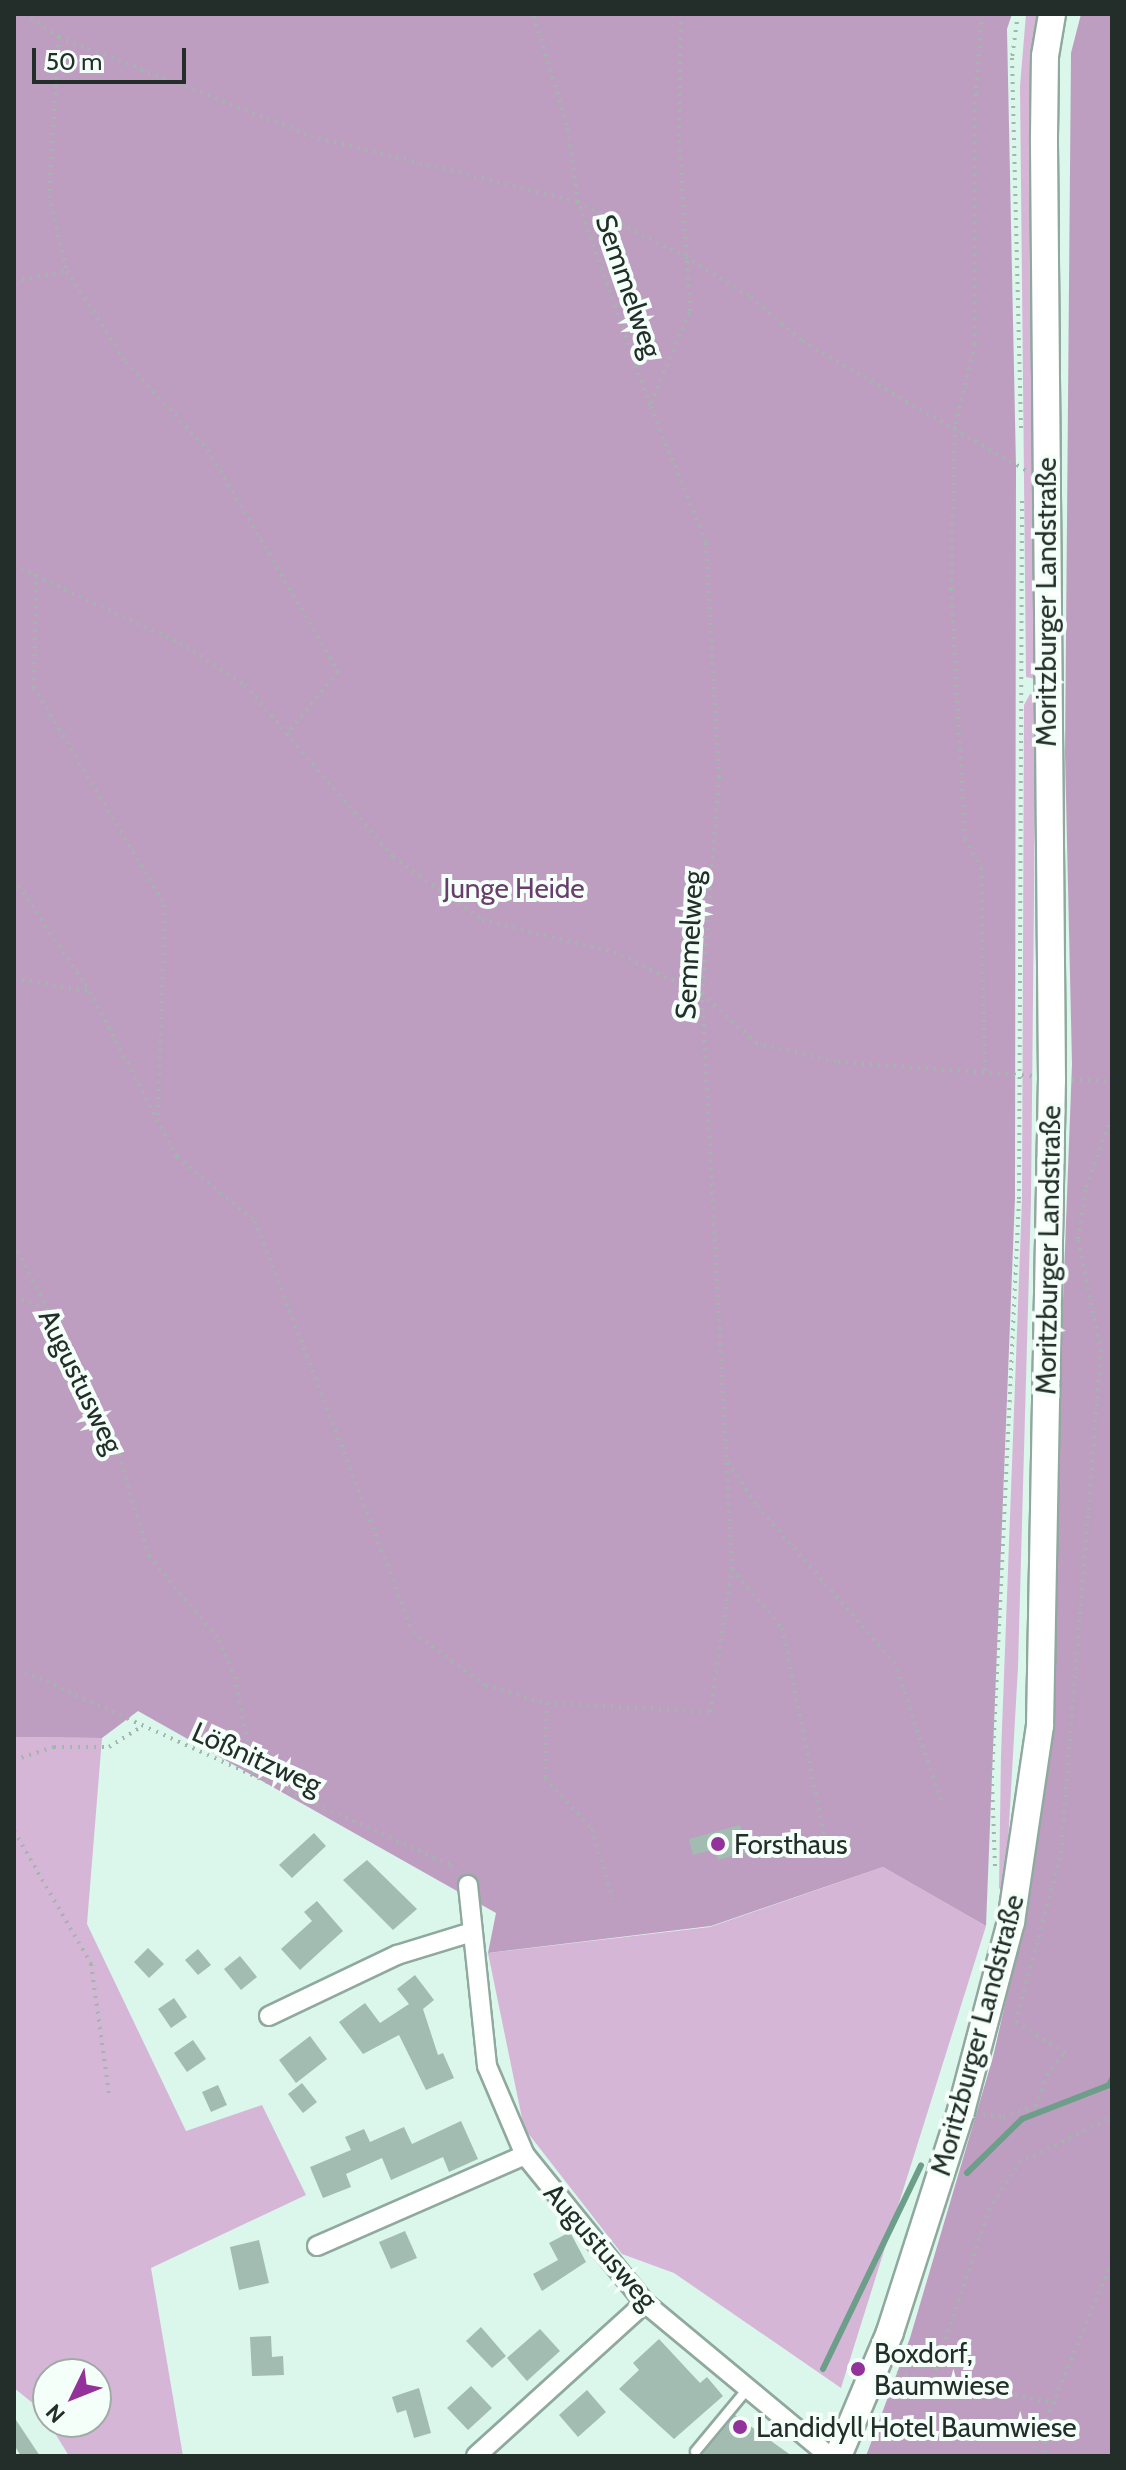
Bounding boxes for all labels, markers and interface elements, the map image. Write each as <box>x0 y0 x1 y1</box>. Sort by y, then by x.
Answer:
scale bar <box>36 32 190 82</box>
text: 50 m <box>46 47 102 76</box>
street label: Semmelweg <box>589 210 669 362</box>
street label: Moritzburger Landstraße <box>1029 457 1063 747</box>
street label: Semmelweg <box>668 870 710 1020</box>
park label: Junge Heide <box>443 871 585 905</box>
street label: Moritzburger Landstraße <box>1029 1105 1067 1395</box>
street label: Augustusweg <box>32 1304 130 1458</box>
street label: Lößnitzweg <box>187 1715 327 1801</box>
place label: Forsthaus <box>734 1827 848 1861</box>
marker: Forsthaus <box>709 1835 727 1853</box>
street label: Moritzburger Landstraße <box>923 1891 1031 2179</box>
street label: Augustusweg <box>537 2176 665 2316</box>
place label: Boxdorf, Baumwiese <box>874 2336 1010 2402</box>
north arrow <box>32 2358 112 2438</box>
marker: Boxdorf, Baumwiese <box>849 2360 867 2378</box>
text: N <box>40 2398 71 2428</box>
place label: Landidyll Hotel Baumwiese <box>756 2410 1077 2444</box>
marker: Landidyll Hotel Baumwiese <box>731 2418 749 2436</box>

